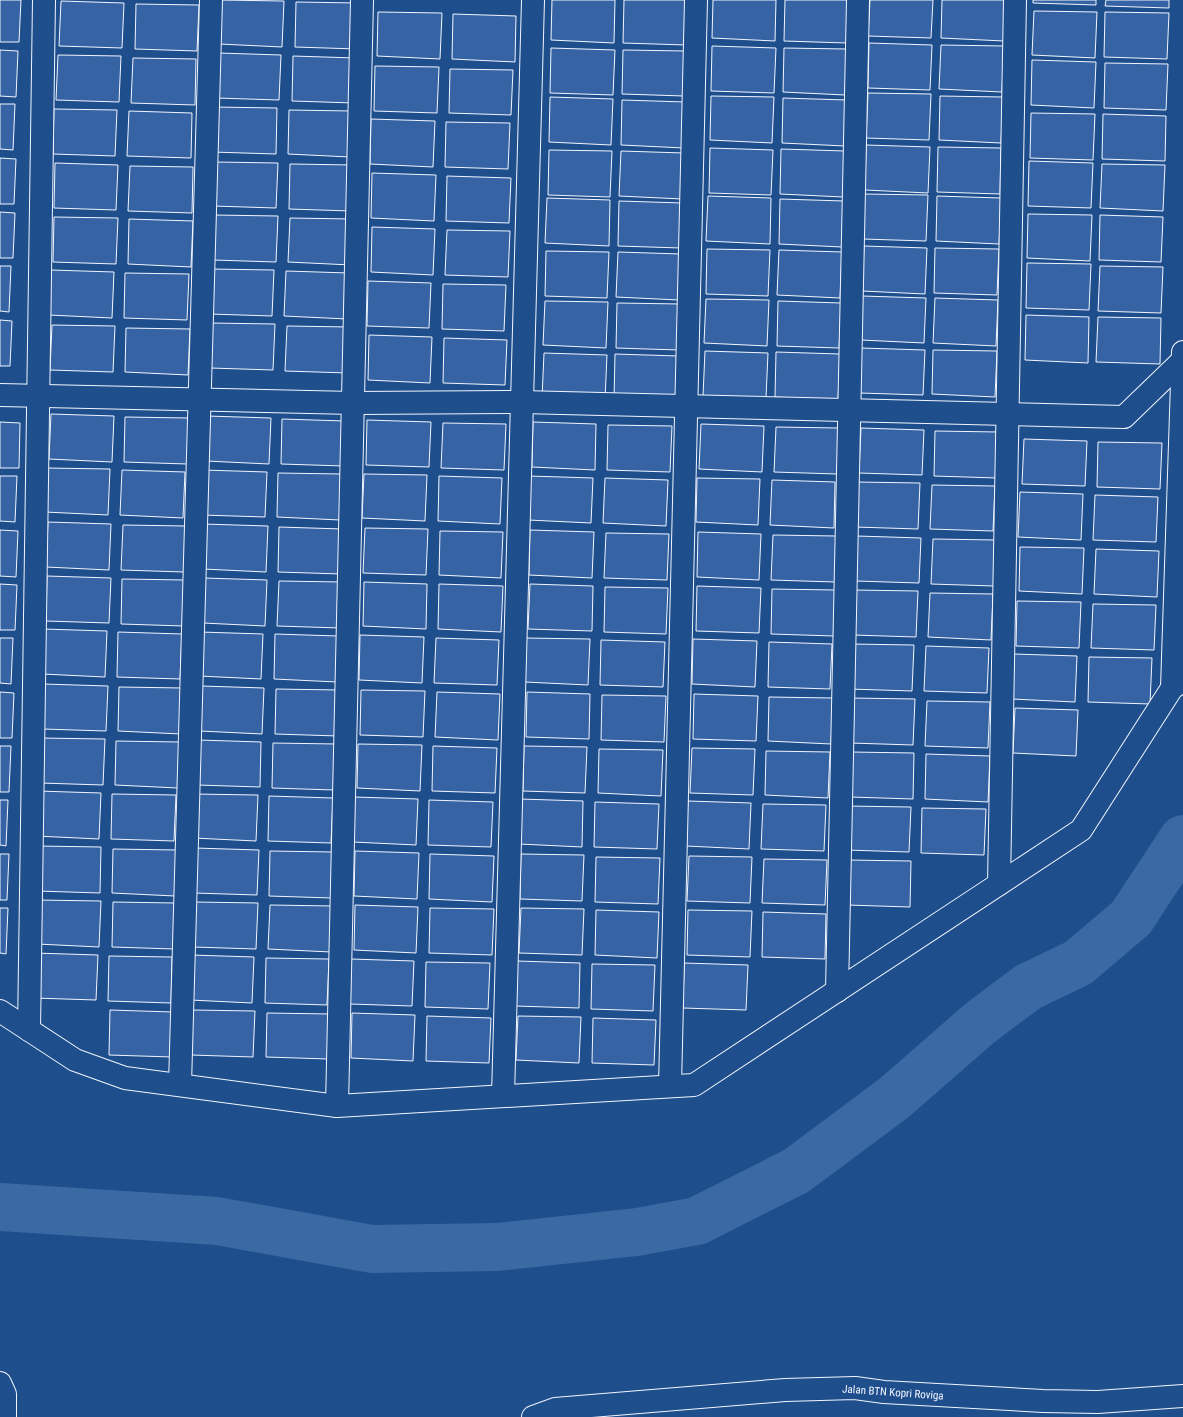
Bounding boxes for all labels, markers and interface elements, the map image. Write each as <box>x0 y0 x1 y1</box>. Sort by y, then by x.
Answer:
street label: Jalan BTN Kopri Roviga <box>842 1382 944 1403</box>

